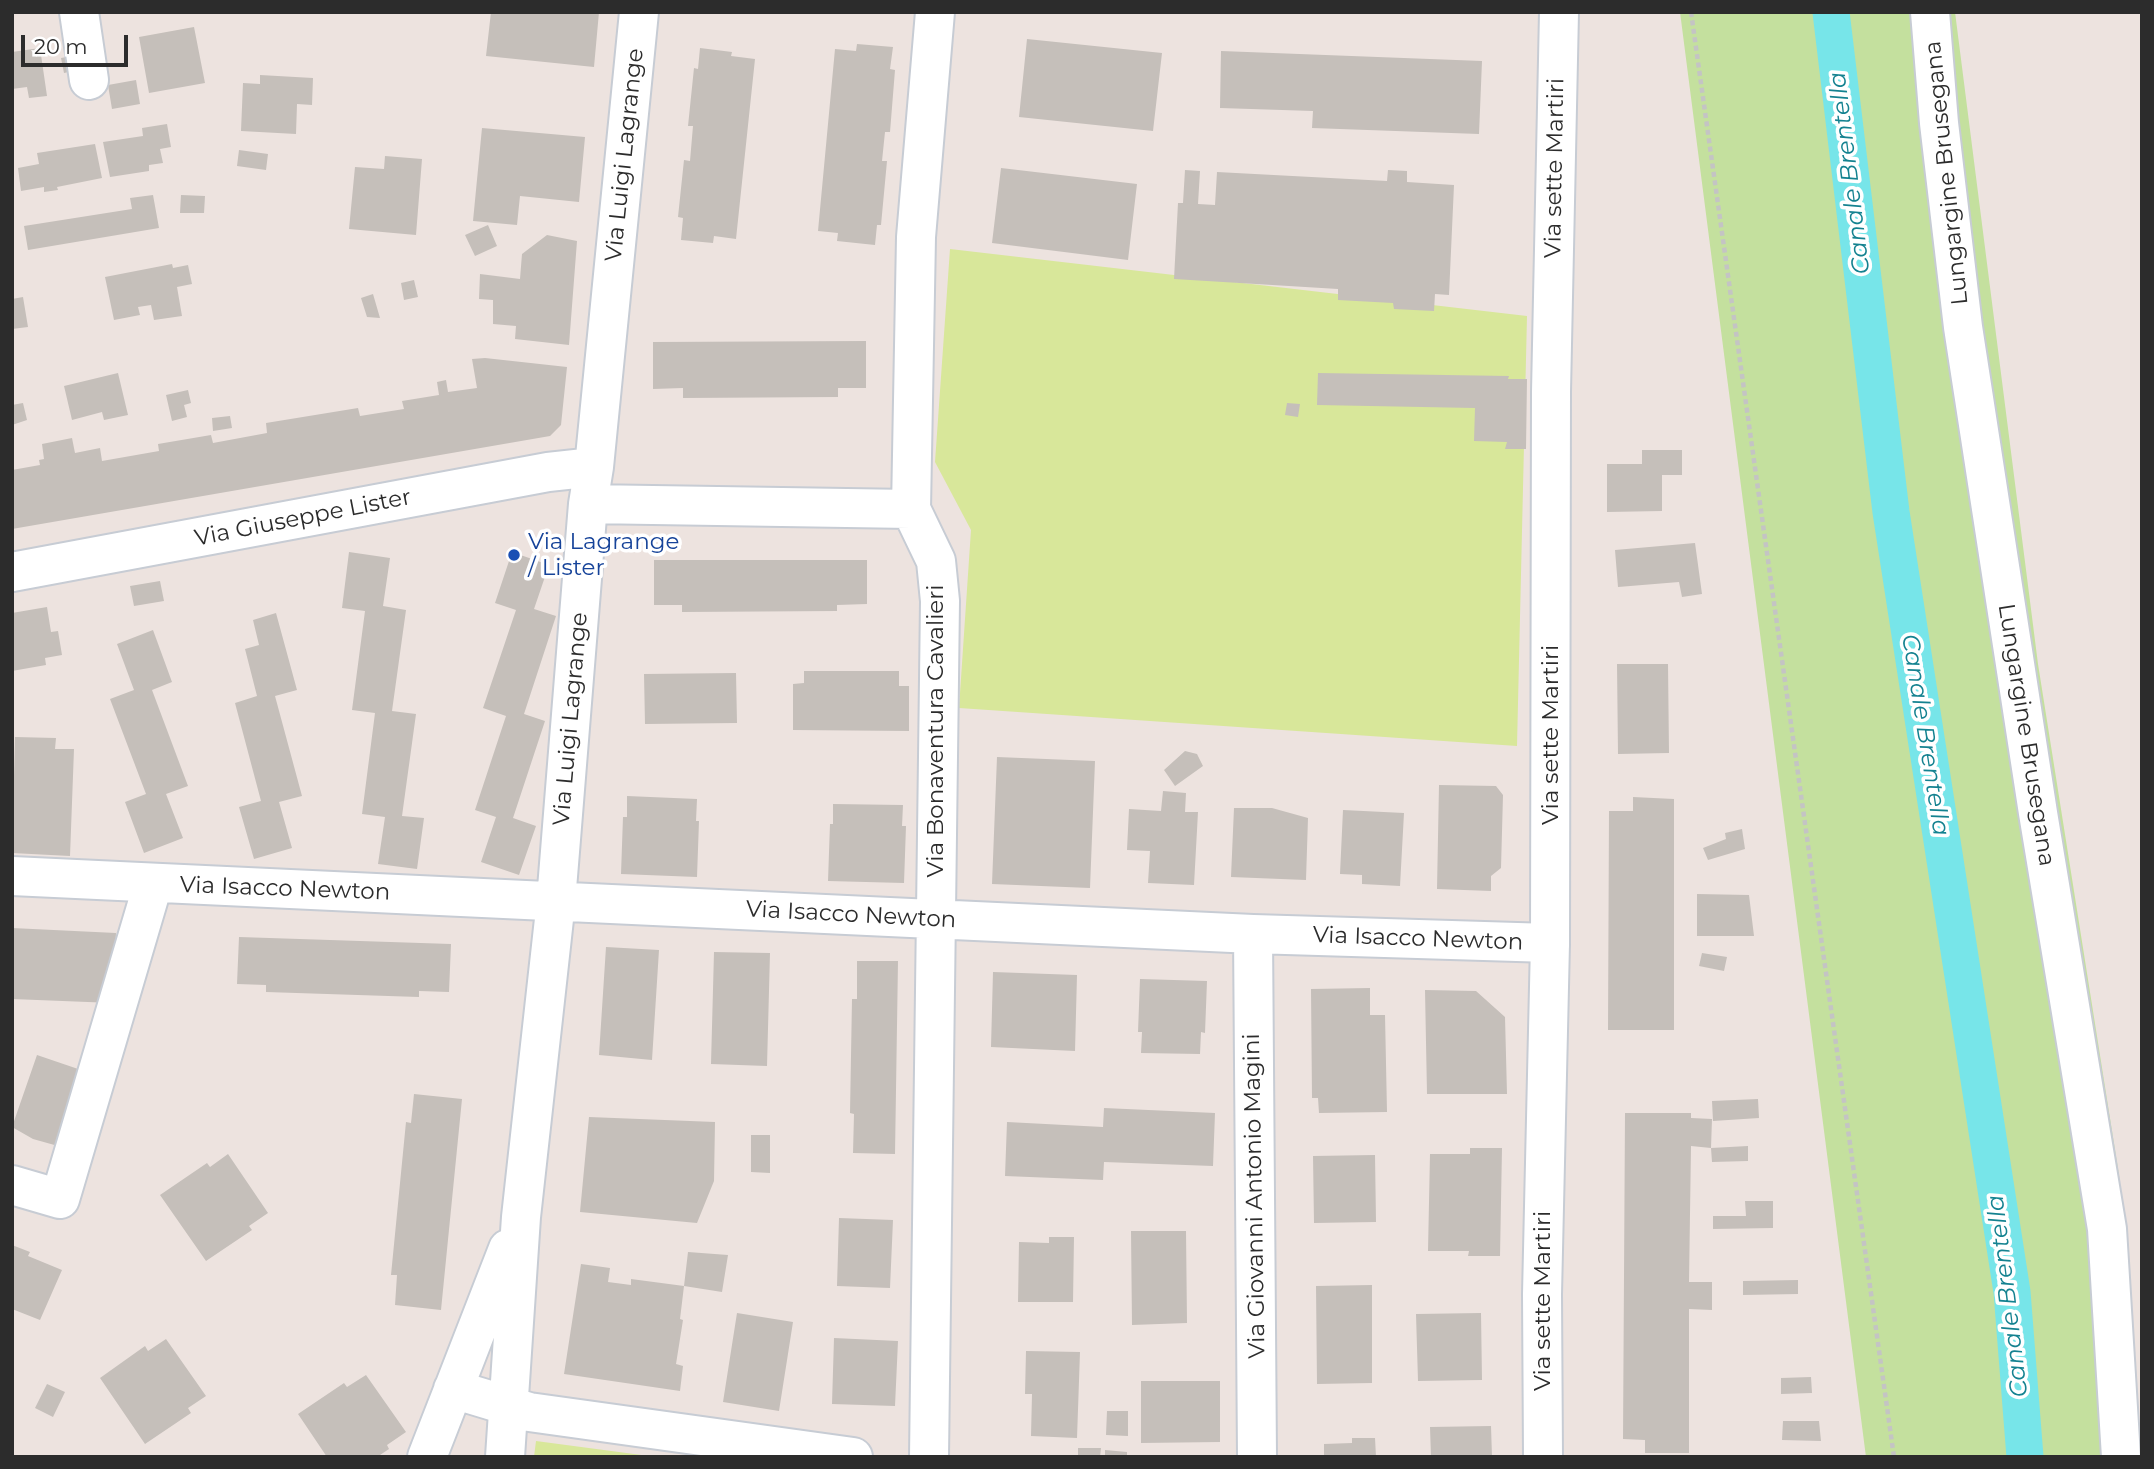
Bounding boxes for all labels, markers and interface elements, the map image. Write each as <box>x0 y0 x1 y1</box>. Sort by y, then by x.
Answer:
scale bar <box>24 21 131 65</box>
text: 20 m <box>34 34 88 59</box>
street label: Lungargine Brusegana <box>1919 39 1975 307</box>
street label: Via Luigi Lagrange <box>600 47 650 263</box>
water label: Canale Brentella <box>1823 70 1877 276</box>
street label: Via sette Martiri <box>1540 78 1570 258</box>
street label: Via Giuseppe Lister <box>192 483 414 553</box>
place label: Via Lagrange / Lister <box>528 528 679 582</box>
marker: Via Lagrange / Lister <box>506 547 522 563</box>
street label: Via Bonaventura Cavalieri <box>922 585 950 877</box>
street label: Lungargine Brusegana <box>1992 602 2060 868</box>
street label: Via Luigi Lagrange <box>548 611 594 827</box>
water label: Canale Brentella <box>1895 632 1955 838</box>
street label: Via sette Martiri <box>1537 645 1565 825</box>
street label: Via Isacco Newton <box>179 872 391 906</box>
street label: Via Isacco Newton <box>745 896 957 934</box>
street label: Via Isacco Newton <box>1312 922 1524 956</box>
street label: Via Giovanni Antonio Magini <box>1238 1033 1272 1359</box>
water label: Canale Brentella <box>1981 1193 2035 1399</box>
street label: Via sette Martiri <box>1529 1211 1557 1391</box>

